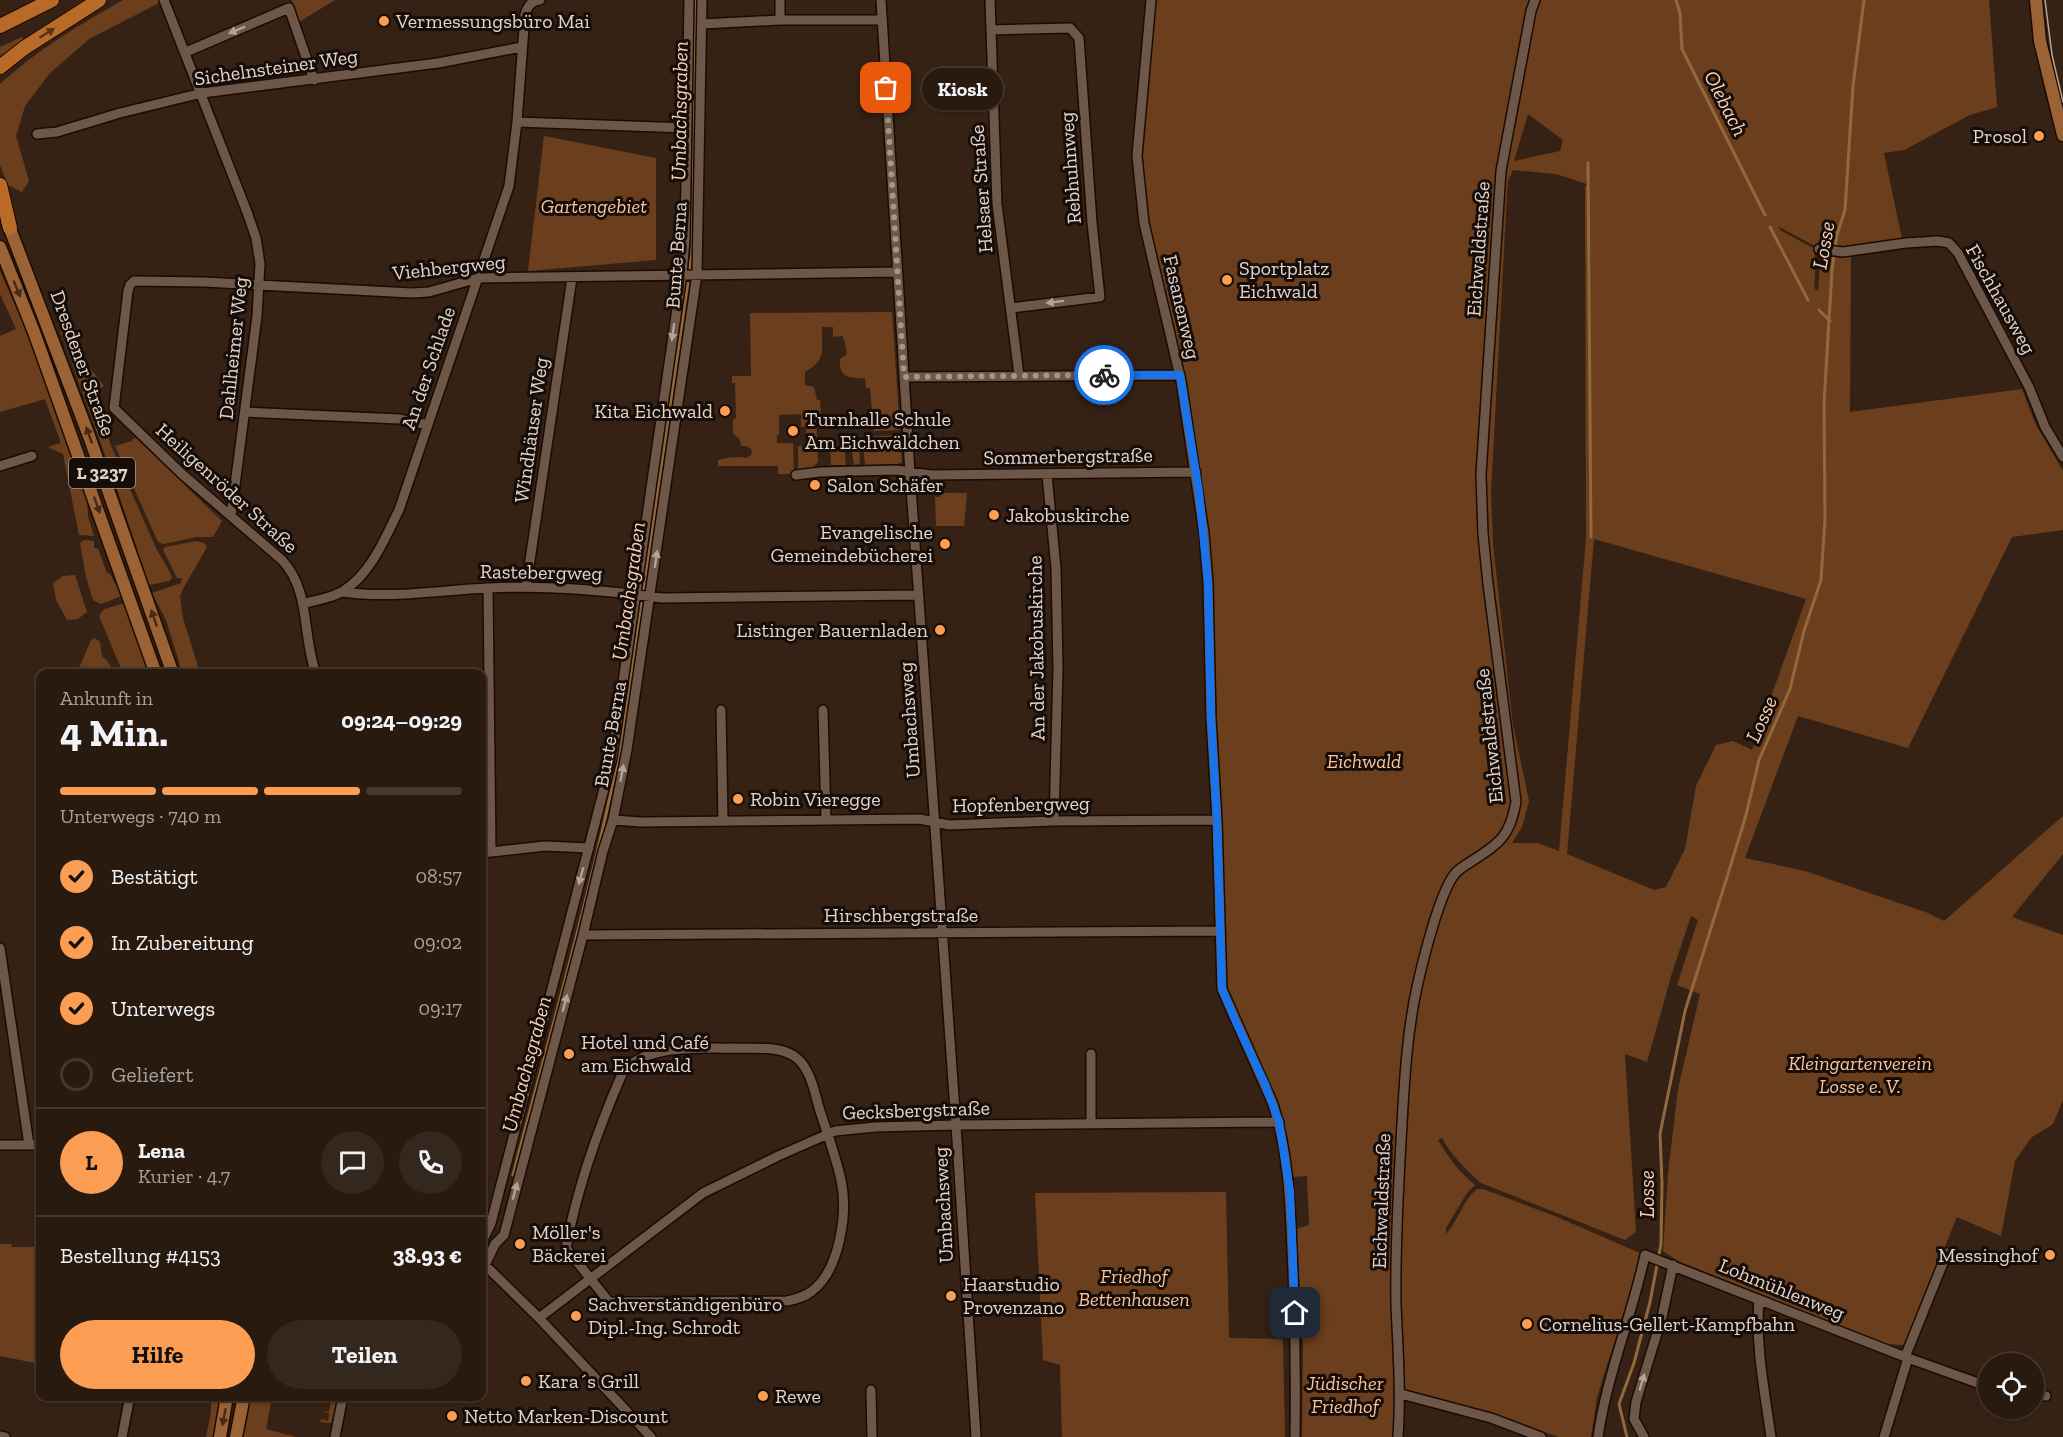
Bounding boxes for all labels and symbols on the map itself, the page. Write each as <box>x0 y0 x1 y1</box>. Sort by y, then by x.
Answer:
place label: Vermessungsbüro Mai <box>395 9 590 33</box>
marker: Vermessungsbüro Mai <box>377 14 391 28</box>
one-way arrow <box>228 25 246 35</box>
one-way arrow <box>39 28 55 39</box>
water label: Umbachsgraben <box>665 41 693 181</box>
street label: Sichelnsteiner Weg <box>193 44 359 90</box>
pin <box>860 62 911 113</box>
water label: Olebach <box>1699 66 1753 140</box>
callout: Kiosk <box>922 67 1003 109</box>
street label: Rebhuhnweg <box>1054 111 1086 225</box>
street label: Helsaer Straße <box>965 124 997 254</box>
place label: Prosol <box>1973 124 2027 148</box>
marker: Prosol <box>2032 129 2046 143</box>
street label: Eichwaldstraße <box>1461 181 1495 317</box>
park label: Gartengebiet <box>541 194 647 218</box>
street label: Bunte Berna <box>660 200 692 309</box>
water label: Losse <box>1807 219 1839 271</box>
street label: Fischhausweg <box>1961 240 2041 358</box>
street label: Viehbergweg <box>390 249 507 285</box>
street label: Fasanenweg <box>1158 252 1206 362</box>
place label: Sportplatz Eichwald <box>1239 256 1329 303</box>
marker: Sportplatz Eichwald <box>1220 273 1234 287</box>
street label: Dahlheimer Weg <box>214 276 252 420</box>
one-way arrow <box>13 280 22 298</box>
street label: Dresdener Straße <box>46 287 120 439</box>
one-way arrow <box>1046 298 1065 307</box>
street label: An der Schlade <box>396 303 460 433</box>
one-way arrow <box>669 323 678 342</box>
courier <box>1074 345 1134 405</box>
street label: Windhäuser Weg <box>509 356 553 504</box>
place label: Kita Eichwald <box>594 399 713 423</box>
marker: Kita Eichwald <box>718 404 732 418</box>
place label: Turnhalle Schule Am Eichwäldchen <box>805 407 960 454</box>
street label: Heiligenröder Straße <box>151 418 303 558</box>
marker: Turnhalle Schule Am Eichwäldchen <box>786 424 800 438</box>
one-way arrow <box>83 425 93 443</box>
street label: Sommerbergstraße <box>983 443 1153 469</box>
road number: L 3237 <box>69 458 135 488</box>
place label: Salon Schäfer <box>827 473 944 497</box>
marker: Salon Schäfer <box>808 478 822 492</box>
one-way arrow <box>92 496 102 514</box>
place label: Jakobuskirche <box>1006 503 1129 527</box>
marker: Jakobuskirche <box>987 508 1001 522</box>
water label: Umbachsgraben <box>606 520 650 662</box>
place label: Evangelische Gemeindebücherei <box>771 520 933 567</box>
marker: Evangelische Gemeindebücherei <box>938 537 952 551</box>
one-way arrow <box>651 550 660 569</box>
street label: An der Jakobuskirche <box>1022 555 1050 741</box>
street label: Rastebergweg <box>480 559 602 585</box>
one-way arrow <box>149 609 159 627</box>
place label: Listinger Bauernladen <box>736 618 929 642</box>
marker: Listinger Bauernladen <box>933 623 947 637</box>
street label: Umbachsweg <box>893 661 925 779</box>
street label: Eichwaldstraße <box>1470 667 1508 805</box>
street label: Bunte Berna <box>589 679 631 789</box>
water label: Losse <box>1740 692 1782 746</box>
park label: Eichwald <box>1327 749 1401 773</box>
one-way arrow <box>618 763 627 782</box>
place label: Robin Vieregge <box>750 787 881 811</box>
street label: Hopfenbergweg <box>952 791 1090 817</box>
marker: Robin Vieregge <box>731 792 745 806</box>
one-way arrow <box>576 867 586 885</box>
street label: Hirschbergstraße <box>824 903 978 927</box>
water label: Umbachsgraben <box>496 993 556 1135</box>
one-way arrow <box>561 994 571 1012</box>
place label: Hotel und Café am Eichwald <box>581 1030 709 1077</box>
marker: Hotel und Café am Eichwald <box>562 1047 576 1061</box>
park label: Kleingartenverein Losse e. V. <box>1788 1051 1932 1098</box>
street label: Gecksbergstraße <box>842 1095 990 1125</box>
street label: Eichwaldstraße <box>1367 1133 1395 1269</box>
street label: Umbachsweg <box>928 1146 958 1264</box>
water label: Losse <box>1634 1170 1659 1218</box>
one-way arrow <box>511 1182 521 1200</box>
place label: Möller's Bäckerei <box>532 1220 606 1267</box>
marker: Möller's Bäckerei <box>513 1237 527 1251</box>
place label: Messinghof <box>1938 1243 2040 1267</box>
marker: Messinghof <box>2043 1248 2057 1262</box>
street label: Lohmühlenweg <box>1716 1253 1848 1325</box>
park label: Friedhof Bettenhausen <box>1078 1264 1190 1311</box>
place label: Haarstudio Provenzano <box>963 1272 1064 1319</box>
pin <box>1269 1287 1320 1338</box>
marker: Haarstudio Provenzano <box>944 1289 958 1303</box>
place label: Sachverständigenbüro Dipl.-Ing. Schrodt <box>588 1292 782 1339</box>
marker: Sachverständigenbüro Dipl.-Ing. Schrodt <box>569 1309 583 1323</box>
place label: Cornelius-Gellert-Kampfbahn <box>1539 1312 1796 1336</box>
marker: Cornelius-Gellert-Kampfbahn <box>1520 1317 1534 1331</box>
place label: Kara´s Grill <box>538 1369 639 1393</box>
park label: Jüdischer Friedhof <box>1305 1371 1384 1418</box>
one-way arrow <box>1638 1373 1648 1391</box>
marker: Kara´s Grill <box>519 1374 533 1388</box>
place label: Rewe <box>775 1384 821 1408</box>
marker: Rewe <box>756 1389 770 1403</box>
place label: Netto Marken-Discount <box>464 1404 669 1428</box>
one-way arrow <box>219 1407 228 1426</box>
marker: Netto Marken-Discount <box>445 1409 459 1423</box>

